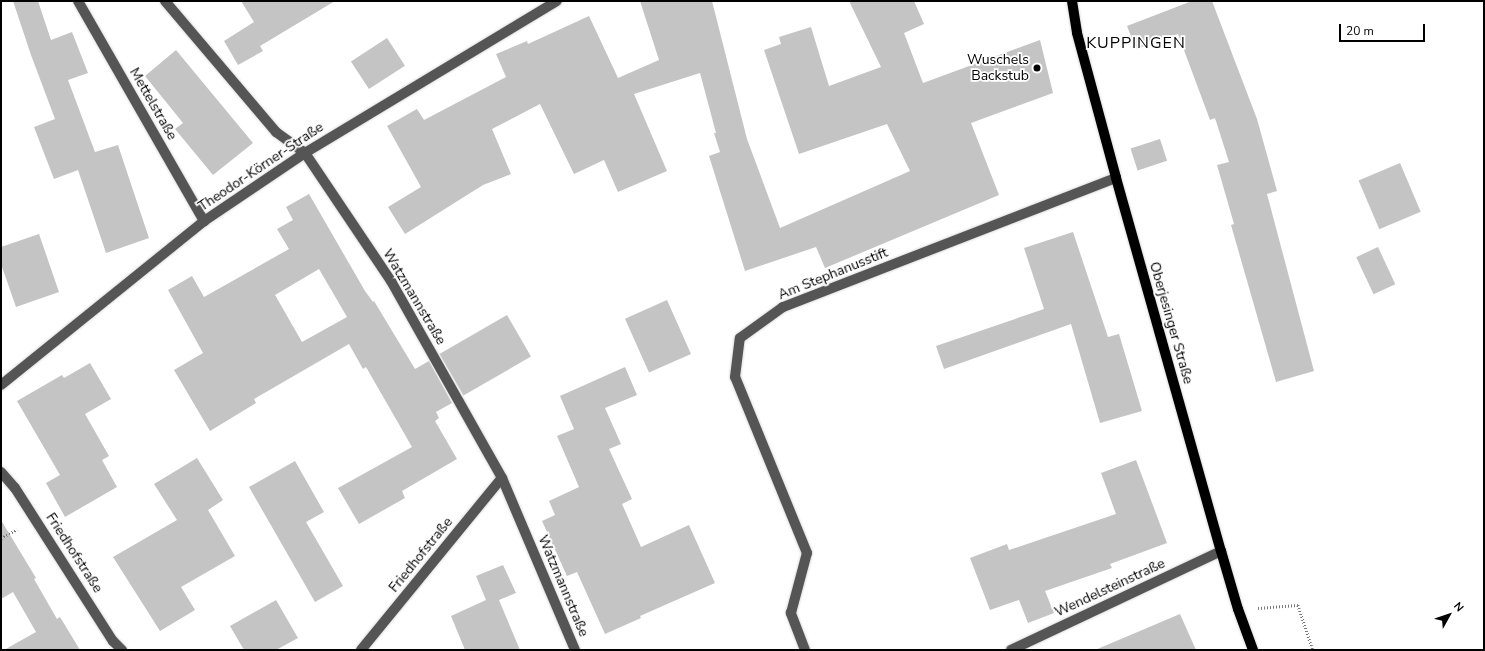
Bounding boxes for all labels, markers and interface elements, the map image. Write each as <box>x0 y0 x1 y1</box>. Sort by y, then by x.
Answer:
scale bar <box>1341 16 1427 42</box>
text: 20 m <box>1346 23 1374 39</box>
district label: KUPPINGEN <box>1086 33 1186 53</box>
place label: Wuschels Backstub <box>967 52 1029 84</box>
marker: Wuschels Backstub <box>1032 63 1042 73</box>
street label: Mettelstraße <box>126 65 180 143</box>
street label: Theodor-Körner-Straße <box>195 119 327 215</box>
street label: Am Stephanusstift <box>776 244 890 304</box>
street label: Watzmannstraße <box>379 246 449 348</box>
street label: Oberjesinger Straße <box>1146 260 1196 386</box>
street label: Friedhofstraße <box>42 510 106 596</box>
street label: Friedhofstraße <box>386 514 456 596</box>
street label: Watzmannstraße <box>534 533 592 639</box>
street label: Wendelsteinstraße <box>1052 555 1168 621</box>
north arrow <box>1429 595 1469 635</box>
text: N <box>1450 599 1467 615</box>

